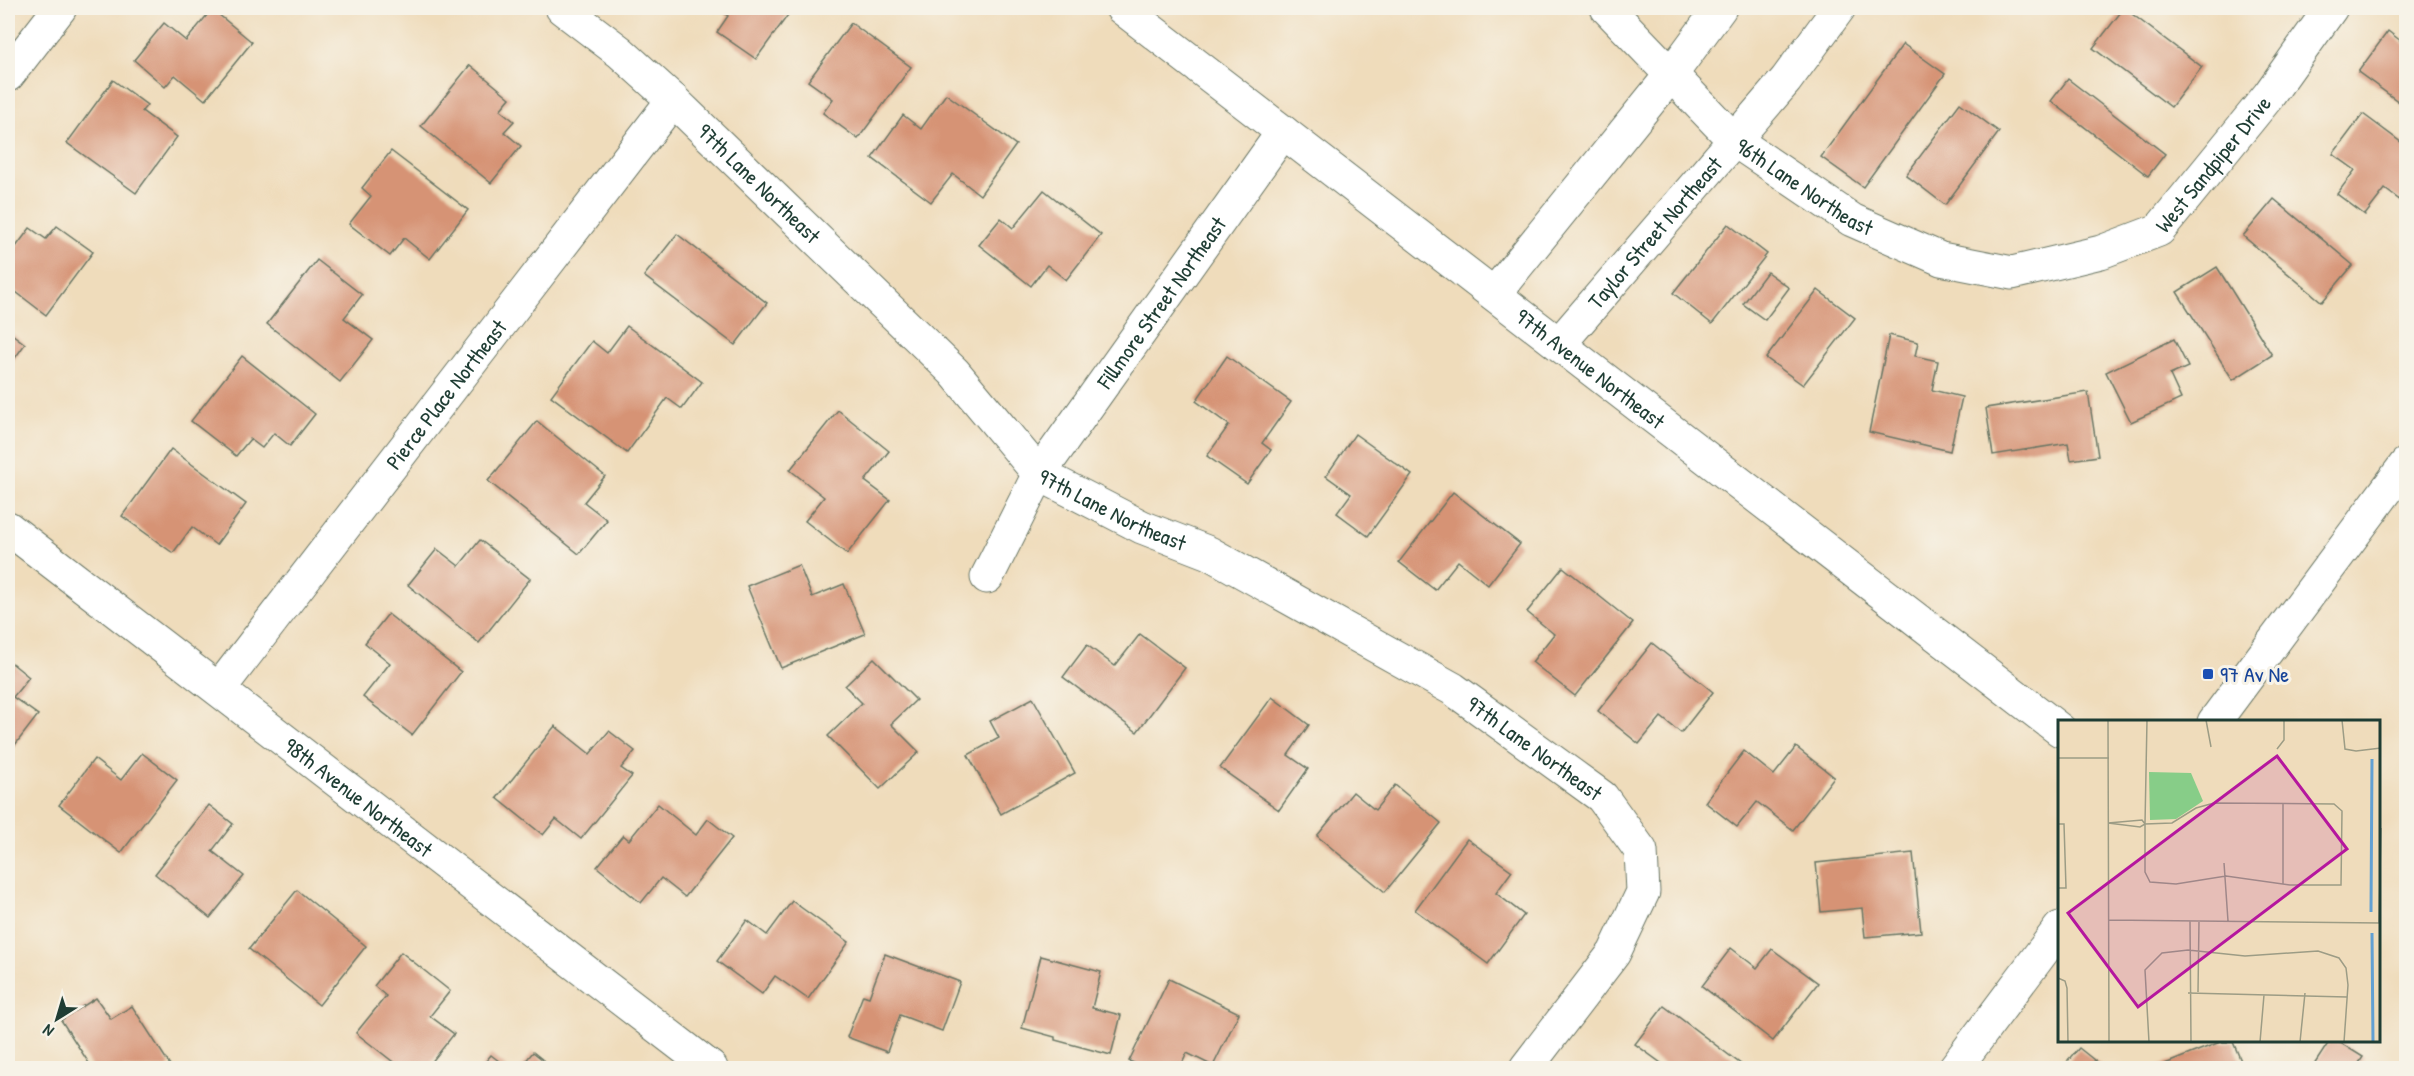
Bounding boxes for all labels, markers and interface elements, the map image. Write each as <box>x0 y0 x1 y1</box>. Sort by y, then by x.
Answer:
street label: West Sandpiper Drive <box>2148 89 2278 239</box>
street label: 97th Lane Northeast <box>691 117 828 250</box>
street label: 96th Lane Northeast <box>1730 131 1878 243</box>
street label: Taylor Street Northeast <box>1581 150 1729 315</box>
street label: Fillmore Street Northeast <box>1089 210 1233 395</box>
street label: 97th Avenue Northeast <box>1509 301 1672 436</box>
street label: Pierce Place Northeast <box>379 313 514 476</box>
street label: 97th Lane Northeast <box>1033 461 1191 558</box>
place label: 97 Av Ne <box>2220 659 2289 689</box>
marker: 97 Av Ne <box>2201 667 2215 681</box>
street label: 97th Lane Northeast <box>1461 689 1609 808</box>
inset map <box>2058 720 2381 1043</box>
street label: 98th Avenue Northeast <box>278 731 439 864</box>
north arrow <box>27 989 87 1049</box>
text: N <box>38 1019 58 1042</box>

